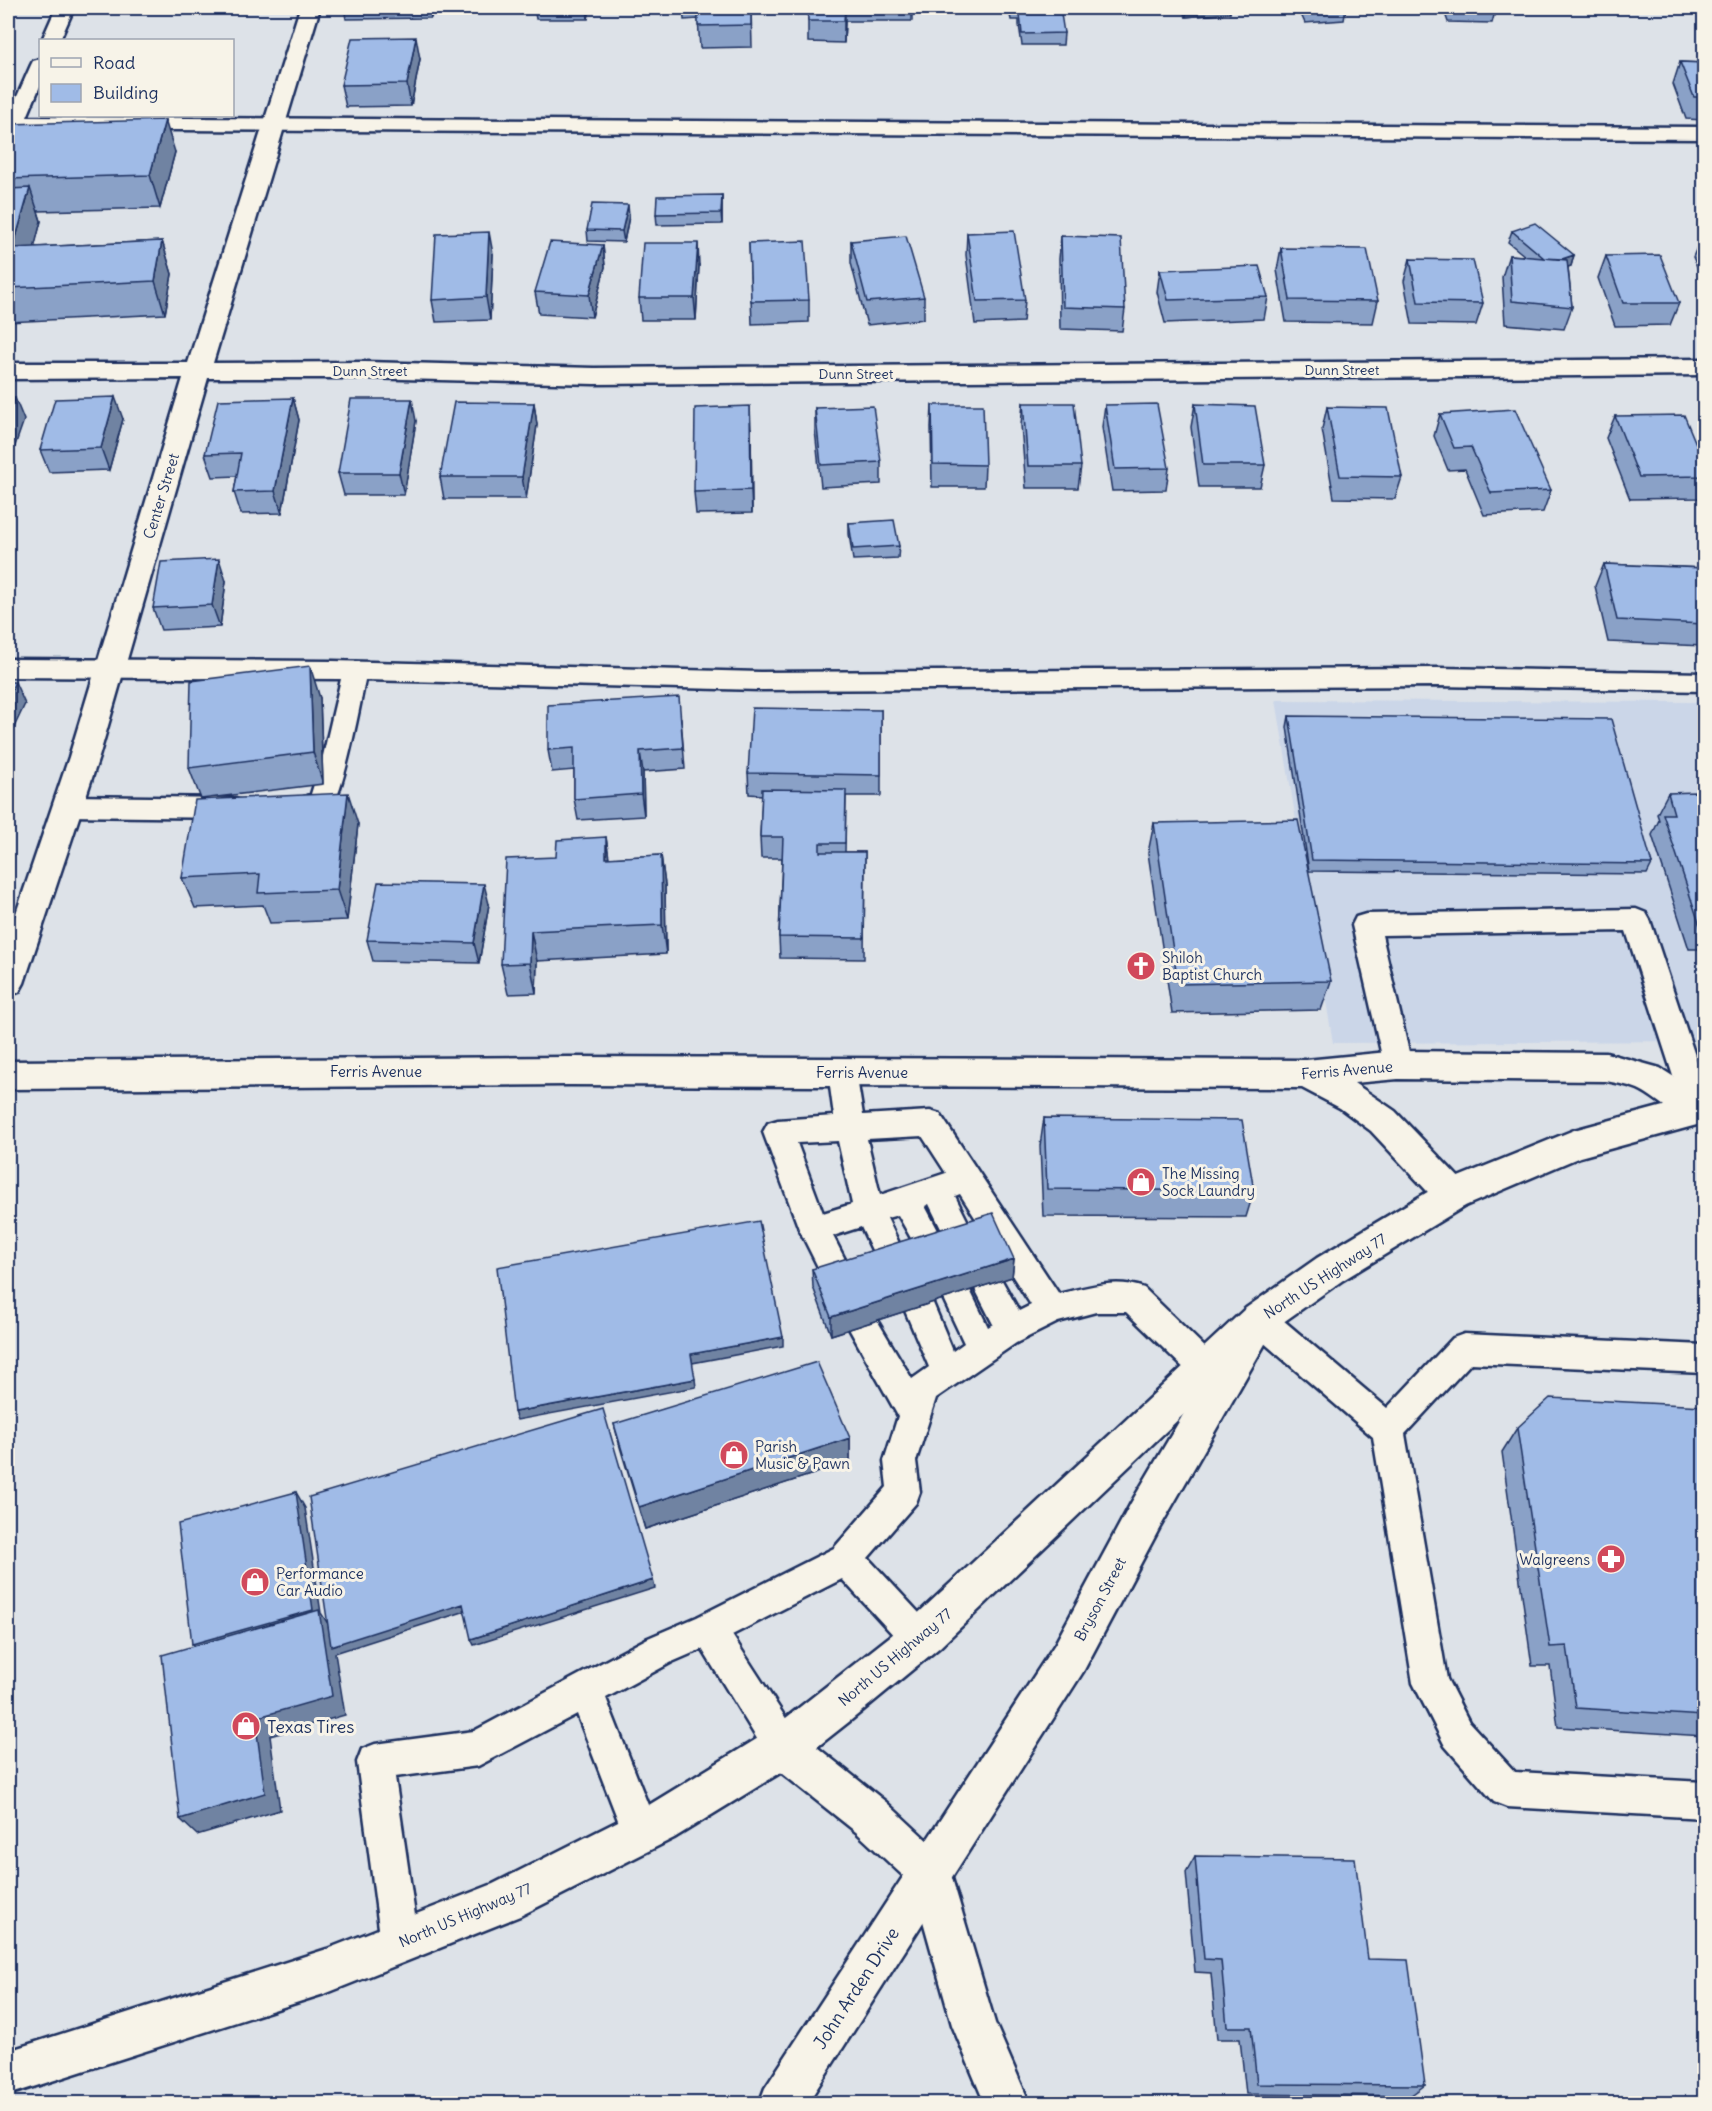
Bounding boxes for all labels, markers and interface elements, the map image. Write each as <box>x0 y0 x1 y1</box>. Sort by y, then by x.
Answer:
legend <box>39 39 234 117</box>
text: Road <box>93 51 136 74</box>
text: Building <box>93 81 158 104</box>
street label: Dunn Street <box>1304 361 1380 379</box>
street label: Dunn Street <box>332 362 408 380</box>
street label: Dunn Street <box>818 365 894 383</box>
street label: Center Street <box>139 451 183 541</box>
place label: Shiloh Baptist Church <box>1162 948 1263 984</box>
church icon: Shiloh Baptist Church <box>1125 950 1157 982</box>
street label: Ferris Avenue <box>1300 1057 1394 1083</box>
street label: Ferris Avenue <box>330 1062 422 1081</box>
street label: Ferris Avenue <box>816 1063 908 1082</box>
place label: The Missing Sock Laundry <box>1162 1164 1255 1200</box>
shop icon: The Missing Sock Laundry <box>1125 1166 1157 1198</box>
street label: North US Highway 77 <box>1260 1229 1390 1323</box>
place label: Parish Music & Pawn <box>755 1437 850 1473</box>
shop icon: Parish Music & Pawn <box>718 1439 750 1471</box>
pharmacy icon: Walgreens <box>1595 1543 1627 1575</box>
place label: Walgreens <box>1519 1550 1590 1569</box>
street label: Bryson Street <box>1070 1554 1130 1644</box>
place label: Performance Car Audio <box>276 1564 364 1600</box>
shop icon: Performance Car Audio <box>239 1566 271 1598</box>
street label: North US Highway 77 <box>834 1604 956 1710</box>
shop icon: Texas Tires <box>230 1710 262 1742</box>
place label: Texas Tires <box>267 1715 354 1738</box>
street label: North US Highway 77 <box>396 1878 534 1952</box>
street label: John Arden Drive <box>808 1923 904 2053</box>

